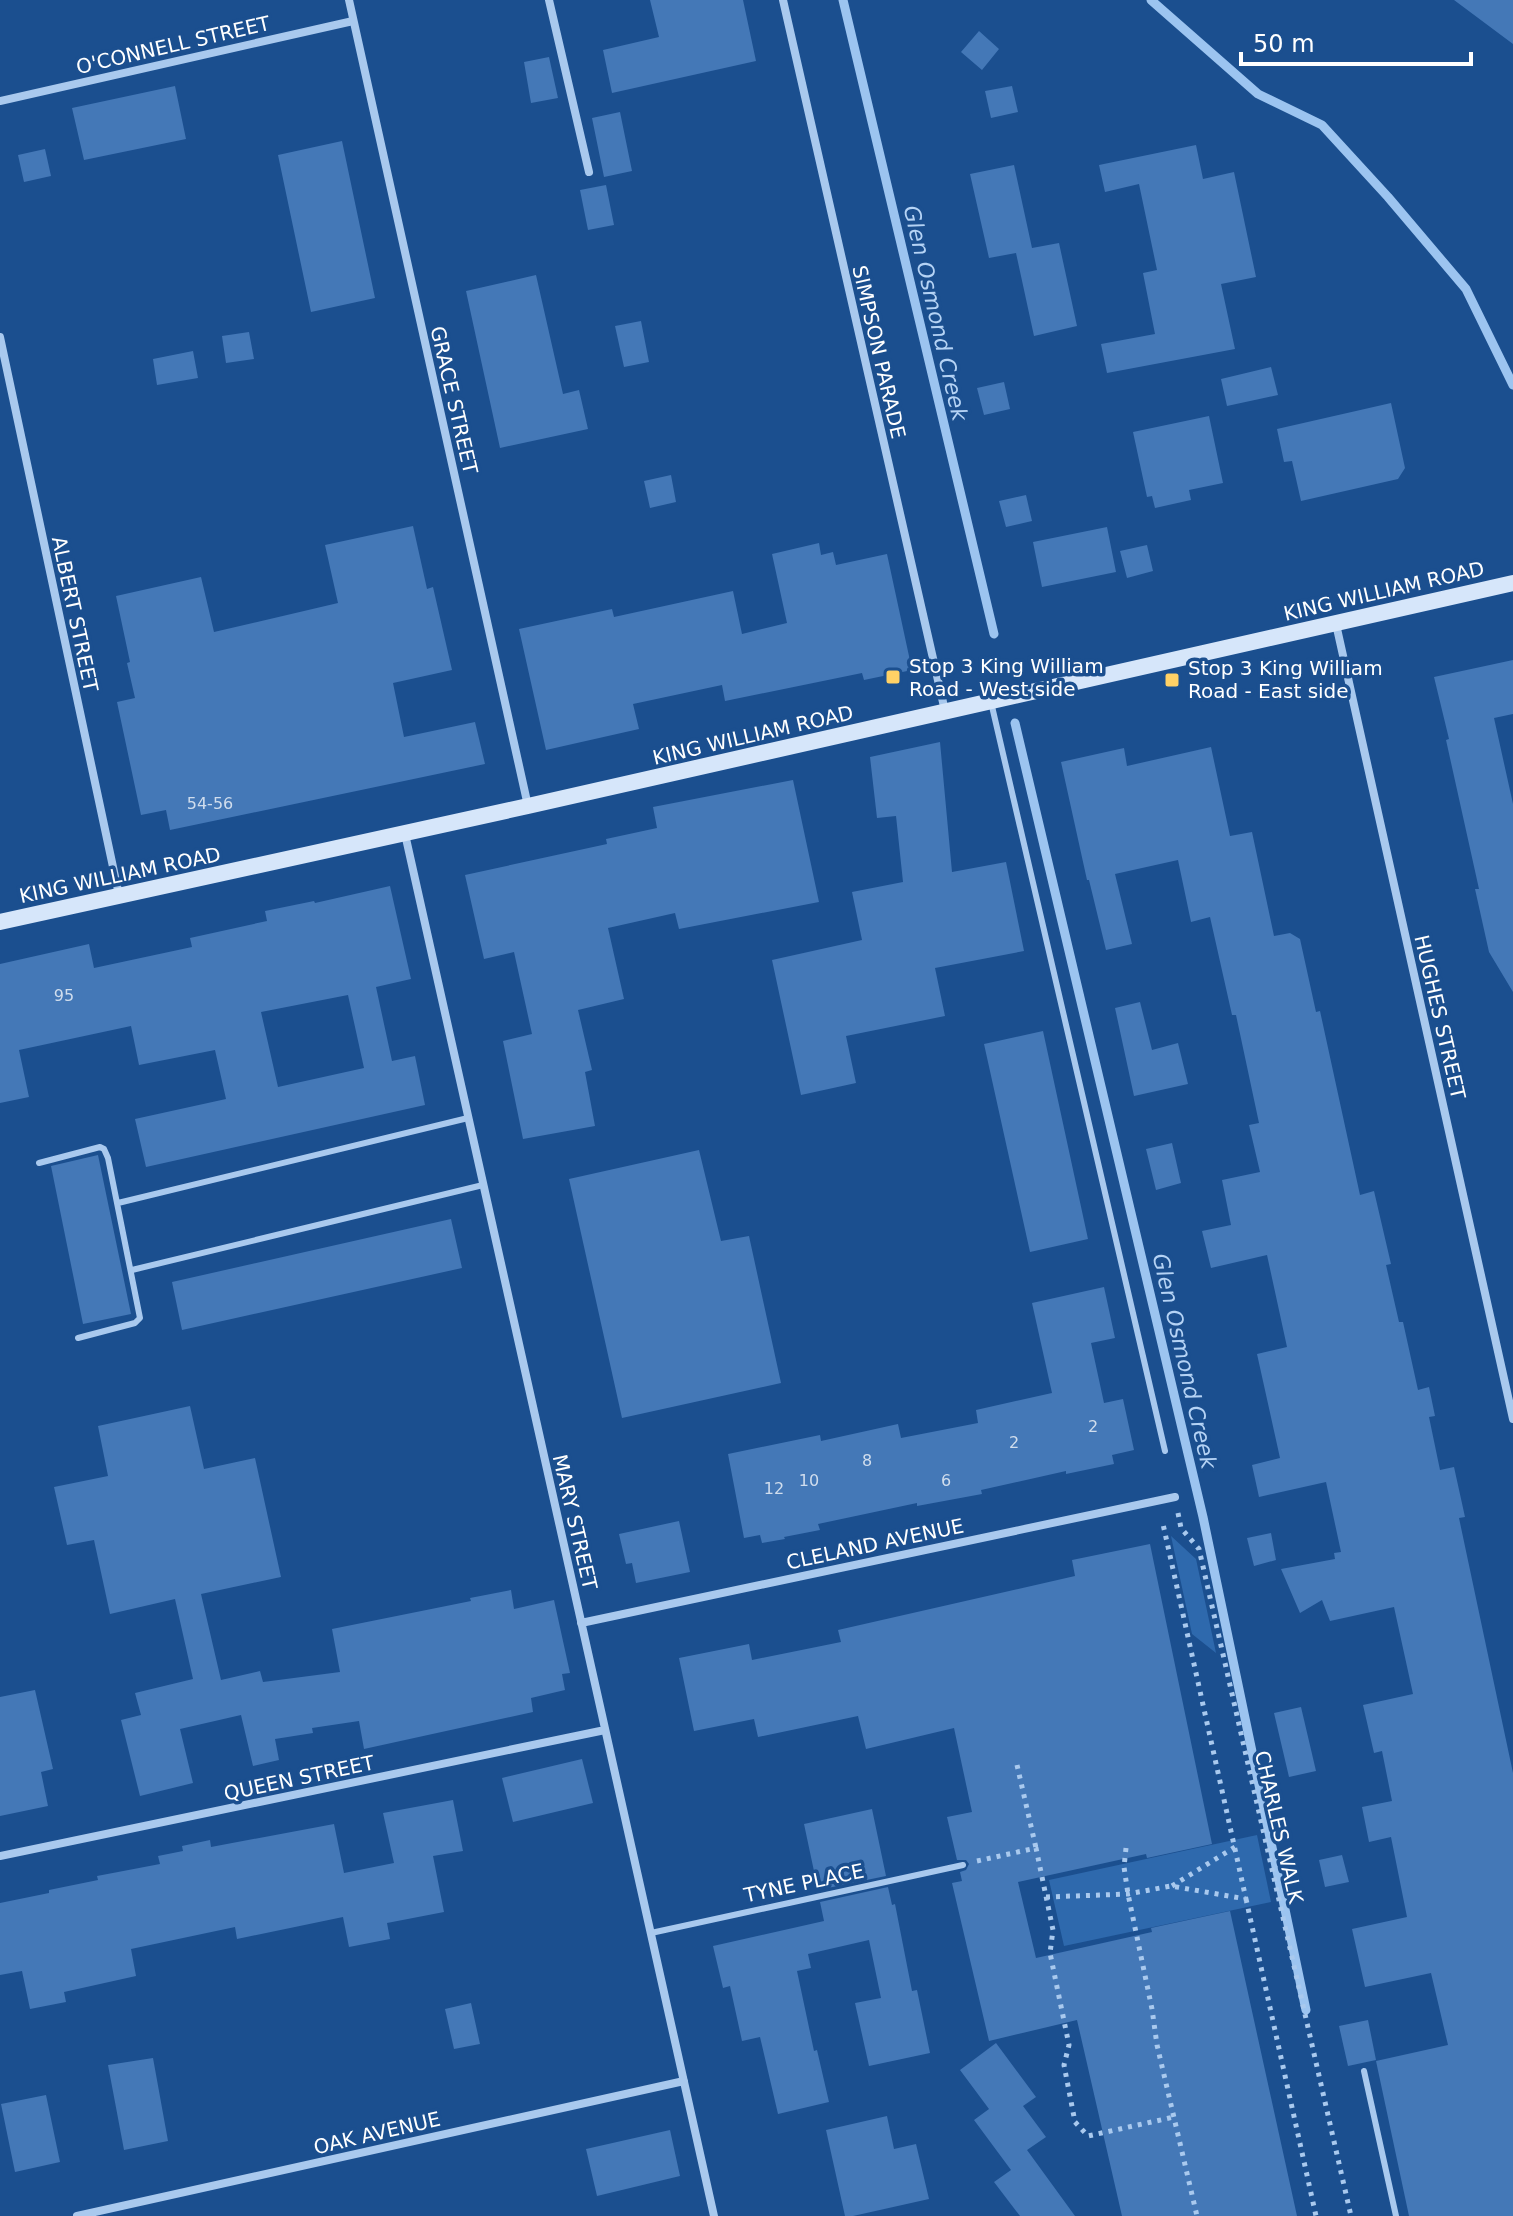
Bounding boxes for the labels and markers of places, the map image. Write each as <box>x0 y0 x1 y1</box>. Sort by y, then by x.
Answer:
place label: Stop 3 King William Road - West side <box>909 654 1104 701</box>
place label: Stop 3 King William Road - East side <box>1188 656 1383 703</box>
marker: Stop 3 King William Road - West side <box>884 668 902 686</box>
marker: Stop 3 King William Road - East side <box>1163 671 1181 689</box>

